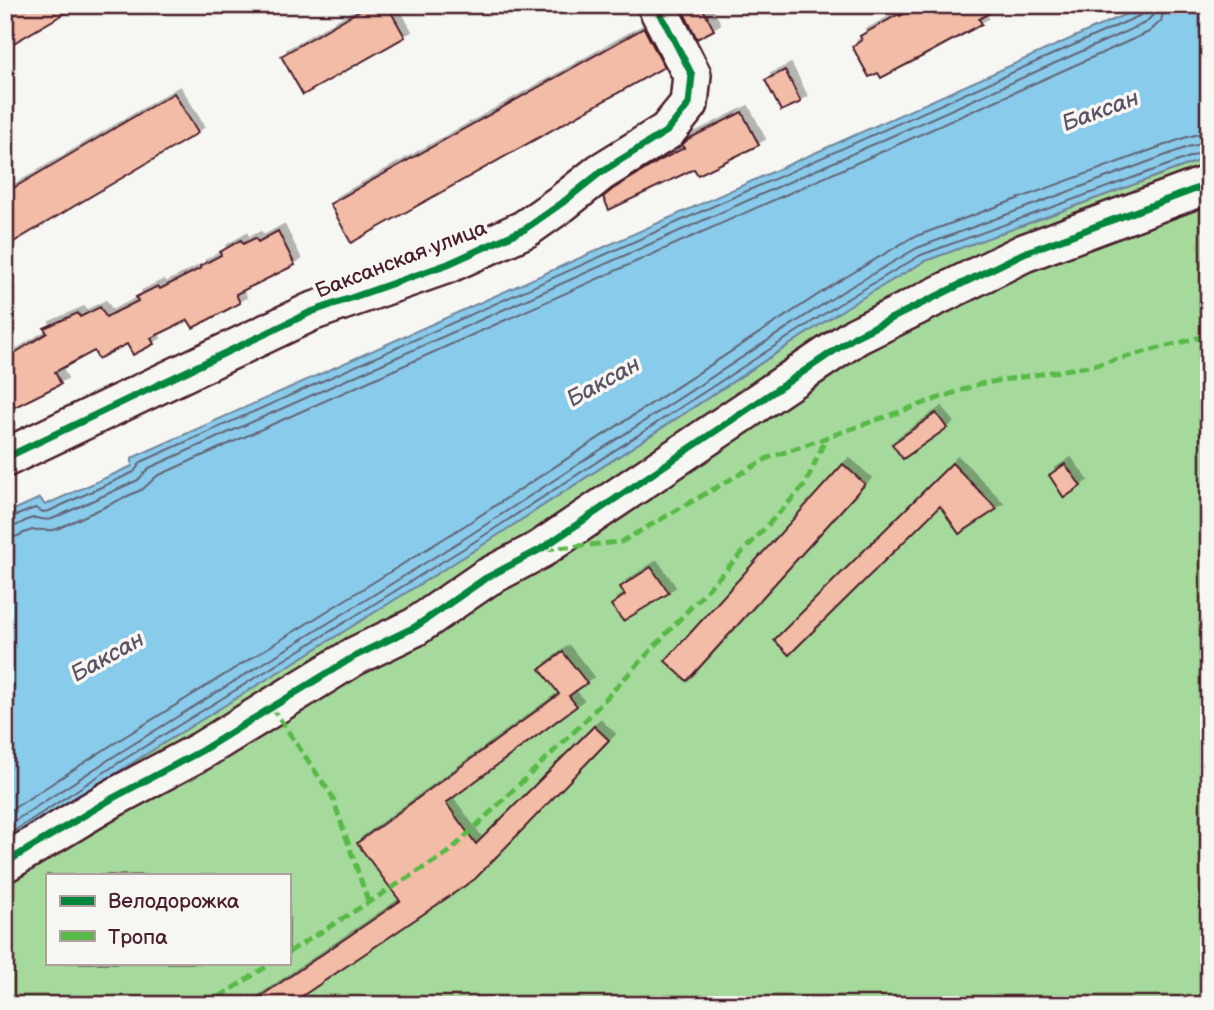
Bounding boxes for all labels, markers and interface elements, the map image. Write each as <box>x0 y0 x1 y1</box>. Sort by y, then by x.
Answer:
water label: Баксан <box>1058 84 1143 138</box>
street label: Баксанская улица <box>312 215 491 304</box>
water label: Баксан <box>562 350 645 413</box>
water label: Баксан <box>66 625 149 688</box>
legend <box>46 874 290 964</box>
text: Велодорожка <box>108 889 240 914</box>
text: Тропа <box>108 925 168 950</box>

